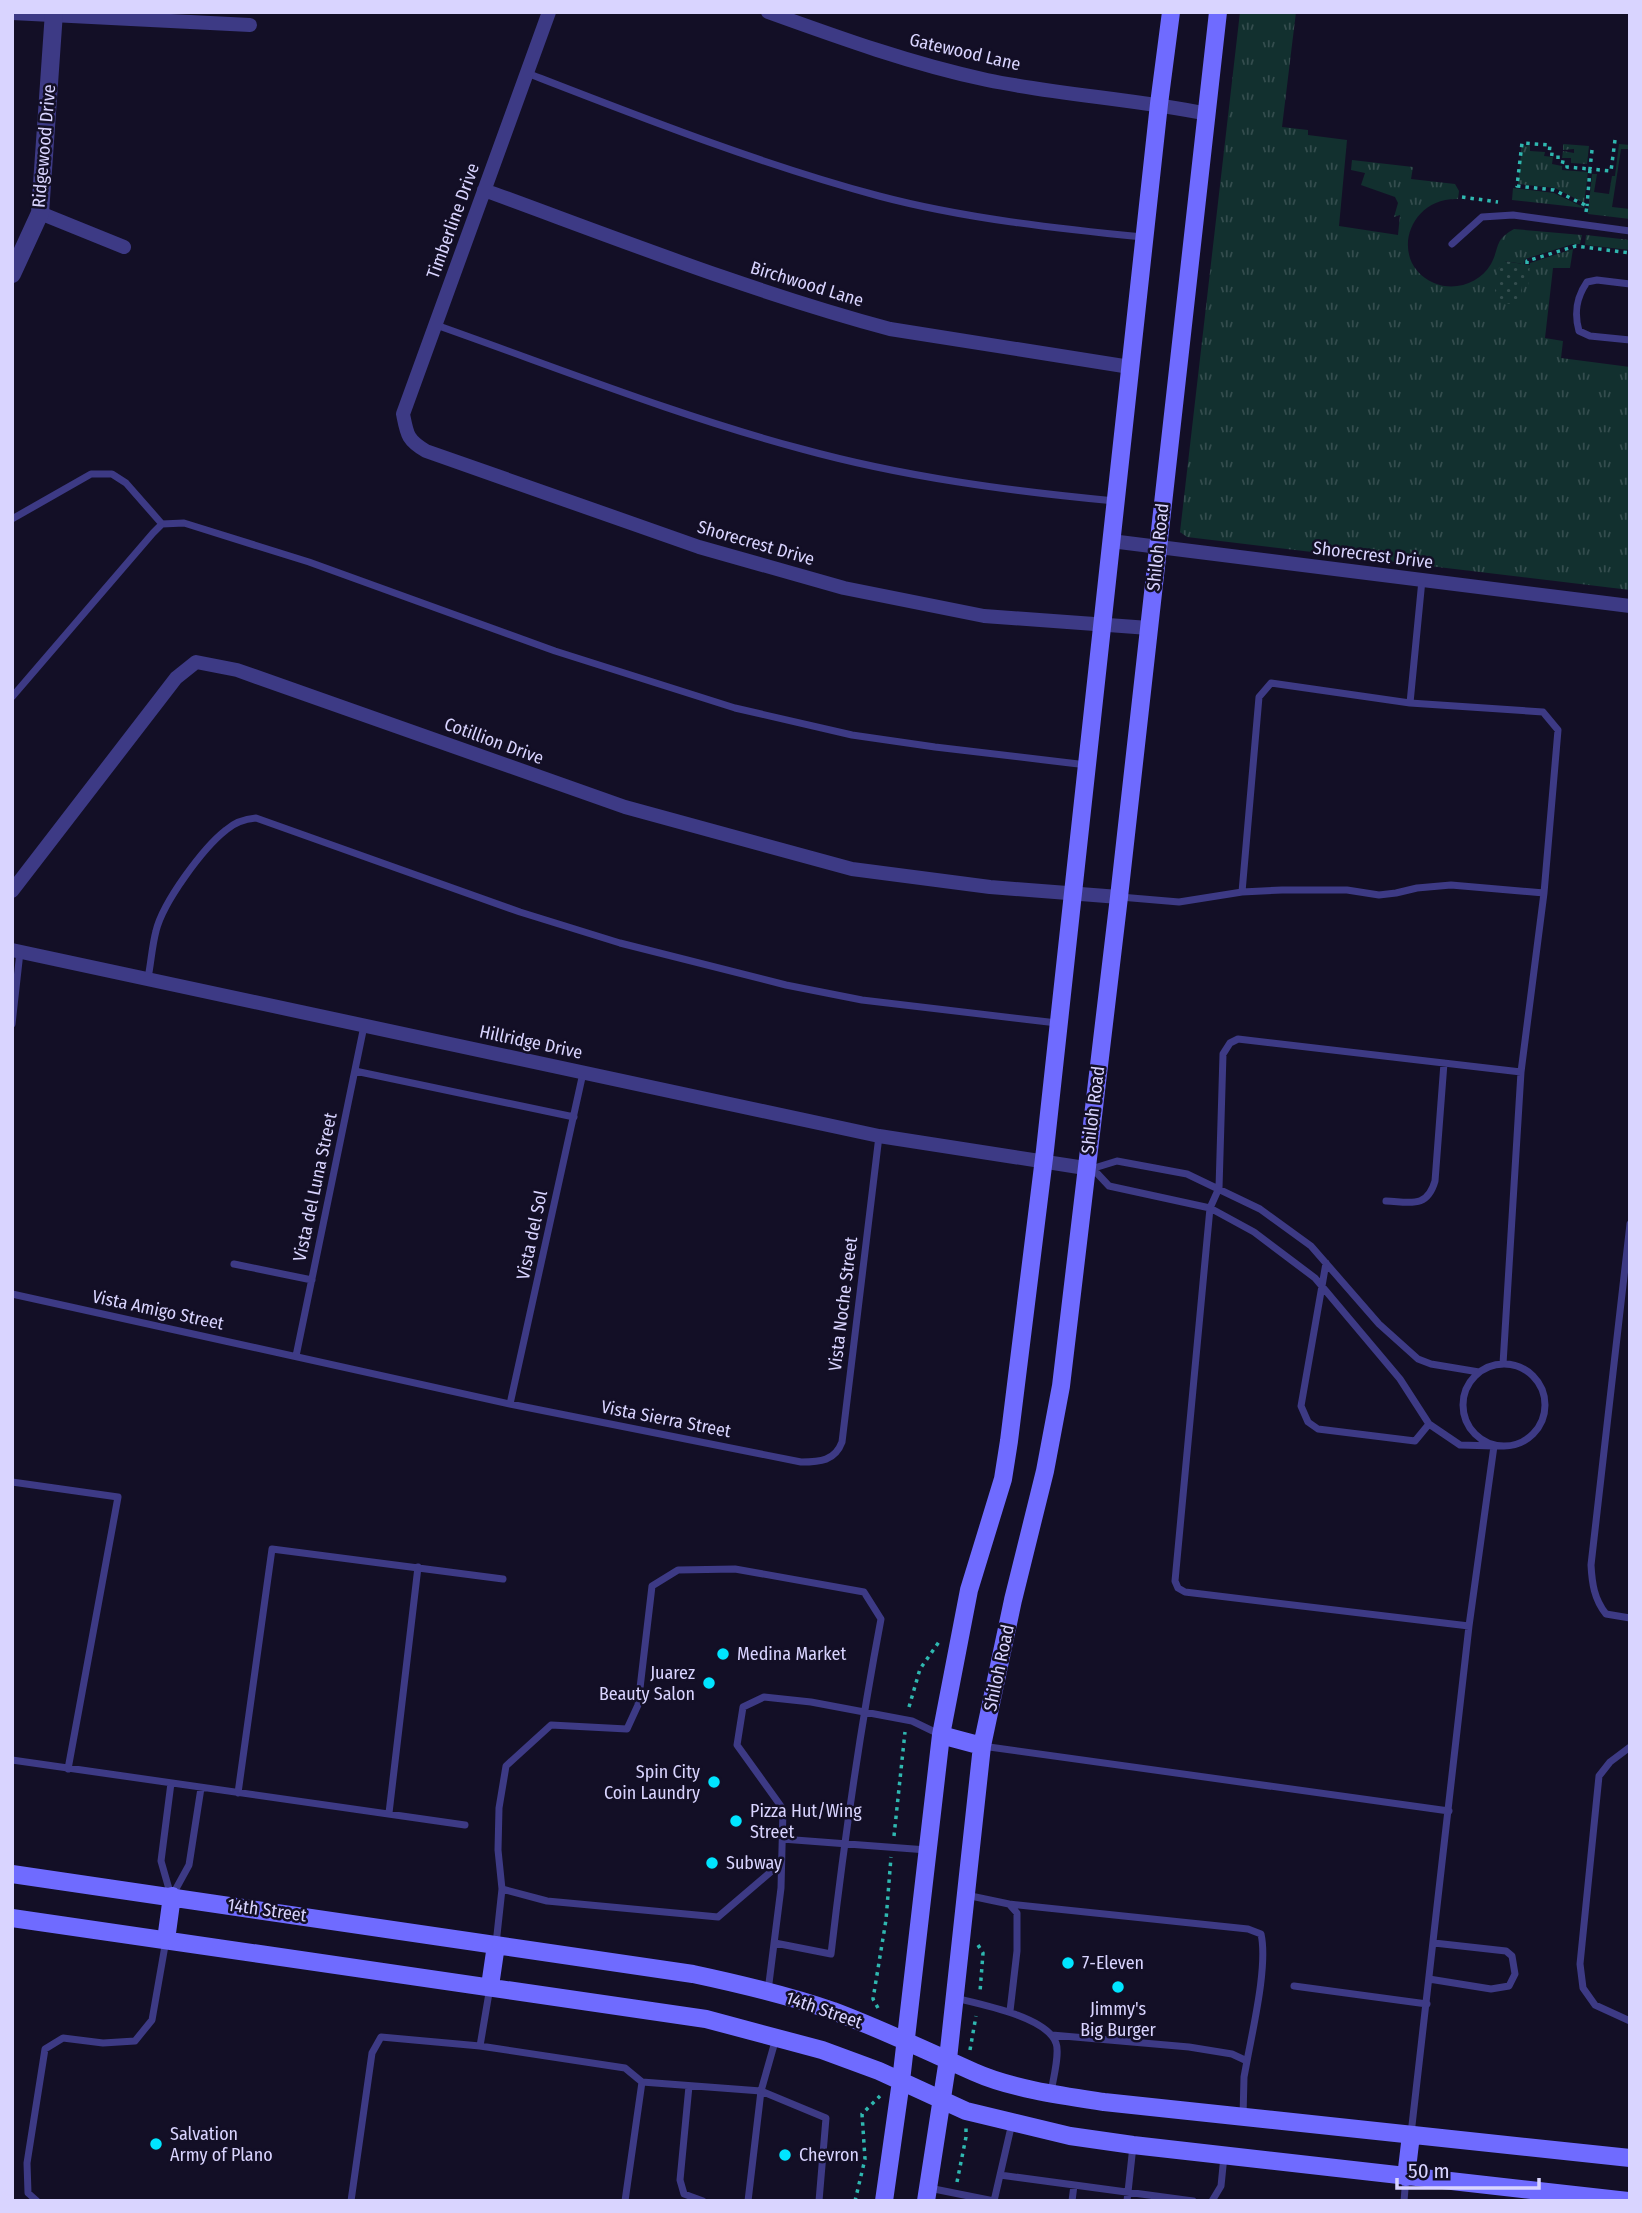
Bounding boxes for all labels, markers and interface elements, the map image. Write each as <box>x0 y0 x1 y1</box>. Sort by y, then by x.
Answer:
street label: Gatewood Lane <box>907 29 1023 75</box>
street label: Ridgewood Drive <box>28 83 60 209</box>
street label: Timberline Drive <box>422 160 484 282</box>
street label: Birchwood Lane <box>748 256 866 312</box>
street label: Shiloh Road <box>1142 502 1174 592</box>
street label: Shorecrest Drive <box>695 516 817 570</box>
street label: Shorecrest Drive <box>1312 537 1434 573</box>
street label: Cotillion Drive <box>441 713 547 769</box>
street label: Hillridge Drive <box>477 1020 585 1064</box>
street label: Shiloh Road <box>1077 1065 1109 1155</box>
street label: Vista del Luna Street <box>288 1110 342 1263</box>
street label: Vista del Sol <box>512 1188 552 1282</box>
street label: Vista Noche Street <box>824 1235 862 1372</box>
street label: Vista Amigo Street <box>90 1285 226 1335</box>
street label: Vista Sierra Street <box>599 1396 733 1442</box>
street label: Shiloh Road <box>979 1623 1019 1713</box>
place label: Medina Market <box>737 1643 846 1665</box>
marker: Medina Market <box>715 1646 731 1662</box>
place label: Juarez Beauty Salon <box>599 1662 695 1705</box>
marker: Juarez Beauty Salon <box>701 1675 717 1691</box>
place label: Spin City Coin Laundry <box>604 1761 700 1804</box>
marker: Spin City Coin Laundry <box>706 1774 722 1790</box>
place label: Pizza Hut/Wing Street <box>750 1800 862 1843</box>
marker: Pizza Hut/Wing Street <box>728 1813 744 1829</box>
place label: Subway <box>726 1852 782 1874</box>
marker: Subway <box>704 1855 720 1871</box>
street label: 14th Street <box>226 1894 308 1926</box>
place label: 7-Eleven <box>1082 1952 1144 1974</box>
marker: 7-Eleven <box>1060 1955 1076 1971</box>
marker: Jimmy's Big Burger <box>1110 1979 1126 1995</box>
street label: 14th Street <box>783 1987 865 2033</box>
place label: Jimmy's Big Burger <box>1080 1998 1157 2041</box>
place label: Salvation Army of Plano <box>170 2123 273 2166</box>
marker: Salvation Army of Plano <box>148 2136 164 2152</box>
place label: Chevron <box>799 2144 859 2166</box>
scale bar <box>1397 2146 1539 2190</box>
marker: Chevron <box>777 2147 793 2163</box>
text: 50 m <box>1408 2158 1450 2184</box>

